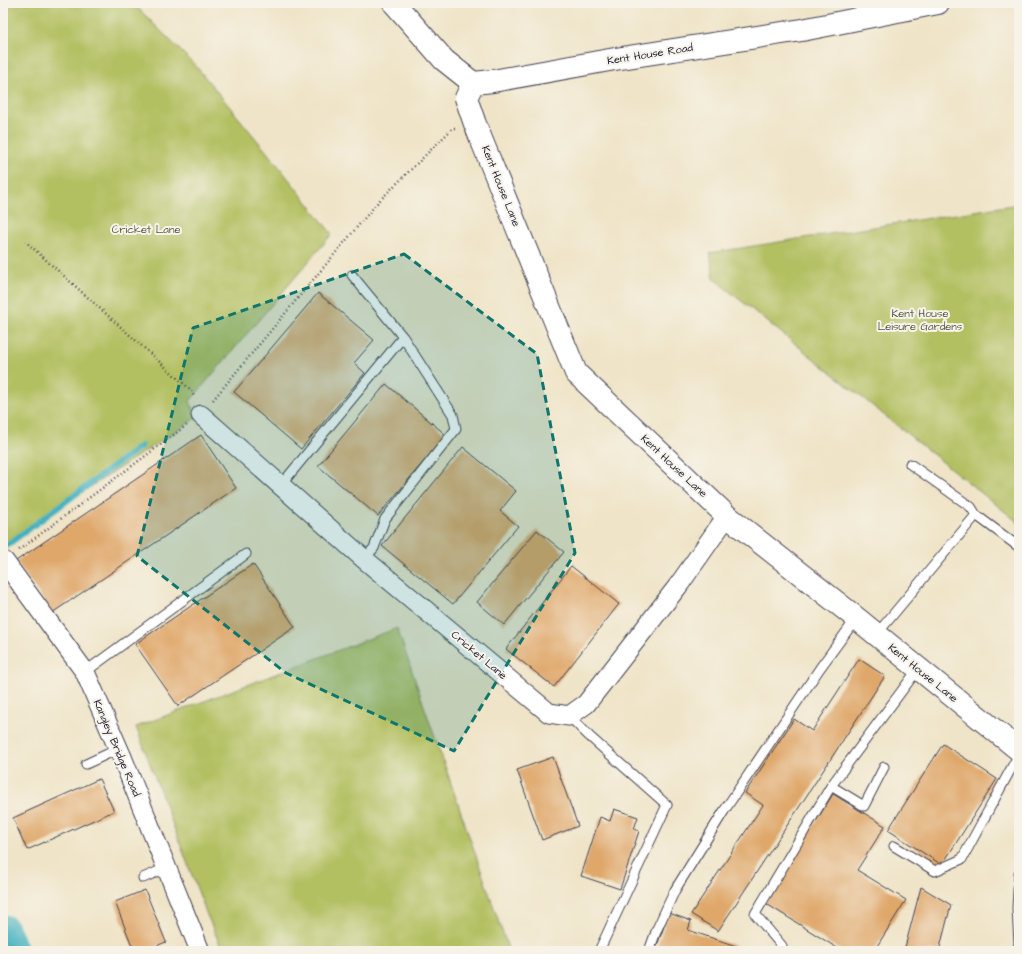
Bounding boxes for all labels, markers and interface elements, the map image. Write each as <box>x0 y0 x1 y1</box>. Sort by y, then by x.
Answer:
street label: Kent House Road <box>606 40 694 68</box>
street label: Kent House Lane <box>478 143 524 229</box>
park label: Cricket Lane <box>112 222 180 237</box>
park label: Kent House Leisure Gardens <box>878 306 963 334</box>
street label: Kent House Lane <box>637 431 711 501</box>
street label: Cricket Lane <box>448 627 510 683</box>
street label: Kent House Lane <box>885 640 961 706</box>
street label: Kangley Bridge Road <box>89 697 144 800</box>

